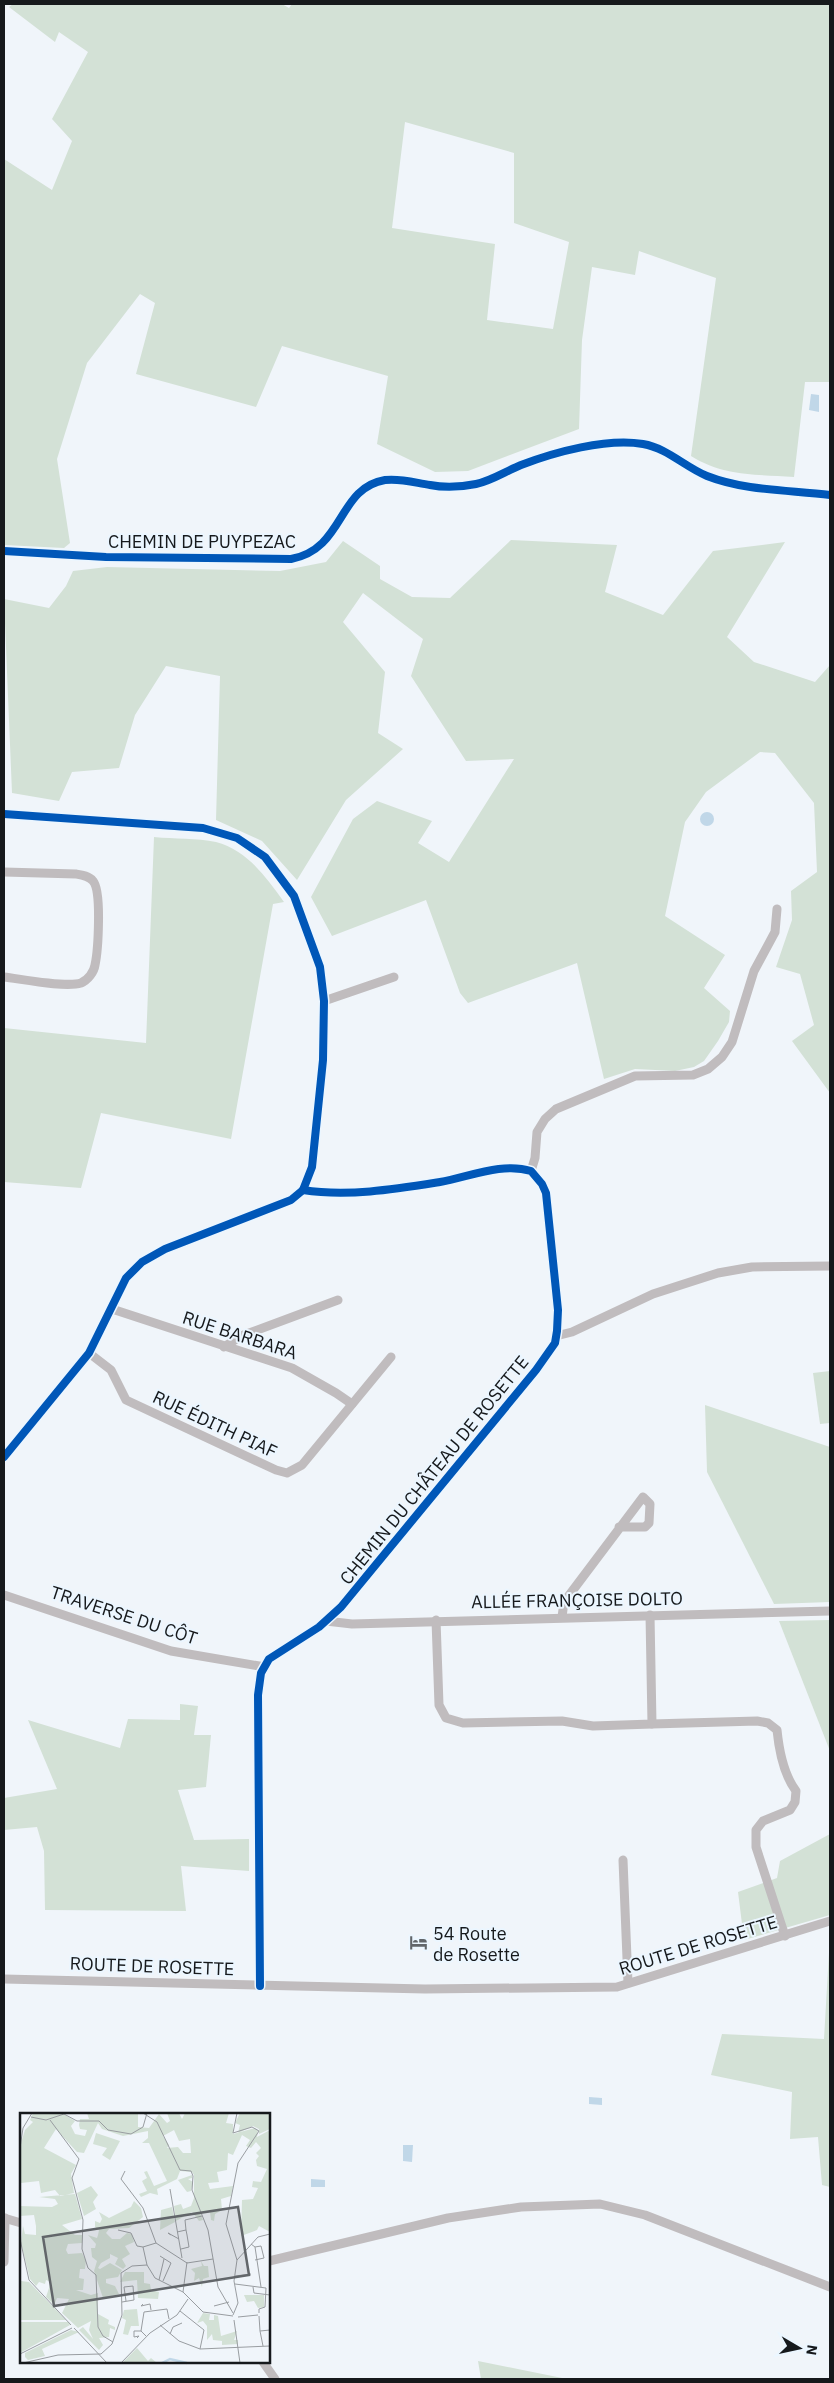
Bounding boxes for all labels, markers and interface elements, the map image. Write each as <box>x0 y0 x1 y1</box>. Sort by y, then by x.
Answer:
street label: CHEMIN DE PUYPEZAC <box>108 530 296 553</box>
street label: RUE BARBARA <box>180 1306 301 1364</box>
street label: CHEMIN DU CHÂTEAU DE ROSETTE <box>334 1351 534 1589</box>
street label: RUE ÉDITH PIAF <box>149 1385 281 1463</box>
street label: TRAVERSE DU CÔT <box>48 1580 200 1650</box>
street label: ALLÉE FRANÇOISE DOLTO <box>471 1587 683 1613</box>
street label: ROUTE DE ROSETTE <box>616 1910 780 1980</box>
place label: 54 Route de Rosette <box>433 1922 520 1966</box>
hotel icon: 54 Route de Rosette <box>409 1933 429 1953</box>
street label: ROUTE DE ROSETTE <box>69 1952 235 1980</box>
inset map <box>20 2113 270 2363</box>
north arrow <box>774 2323 824 2373</box>
text: N <box>802 2344 822 2356</box>

